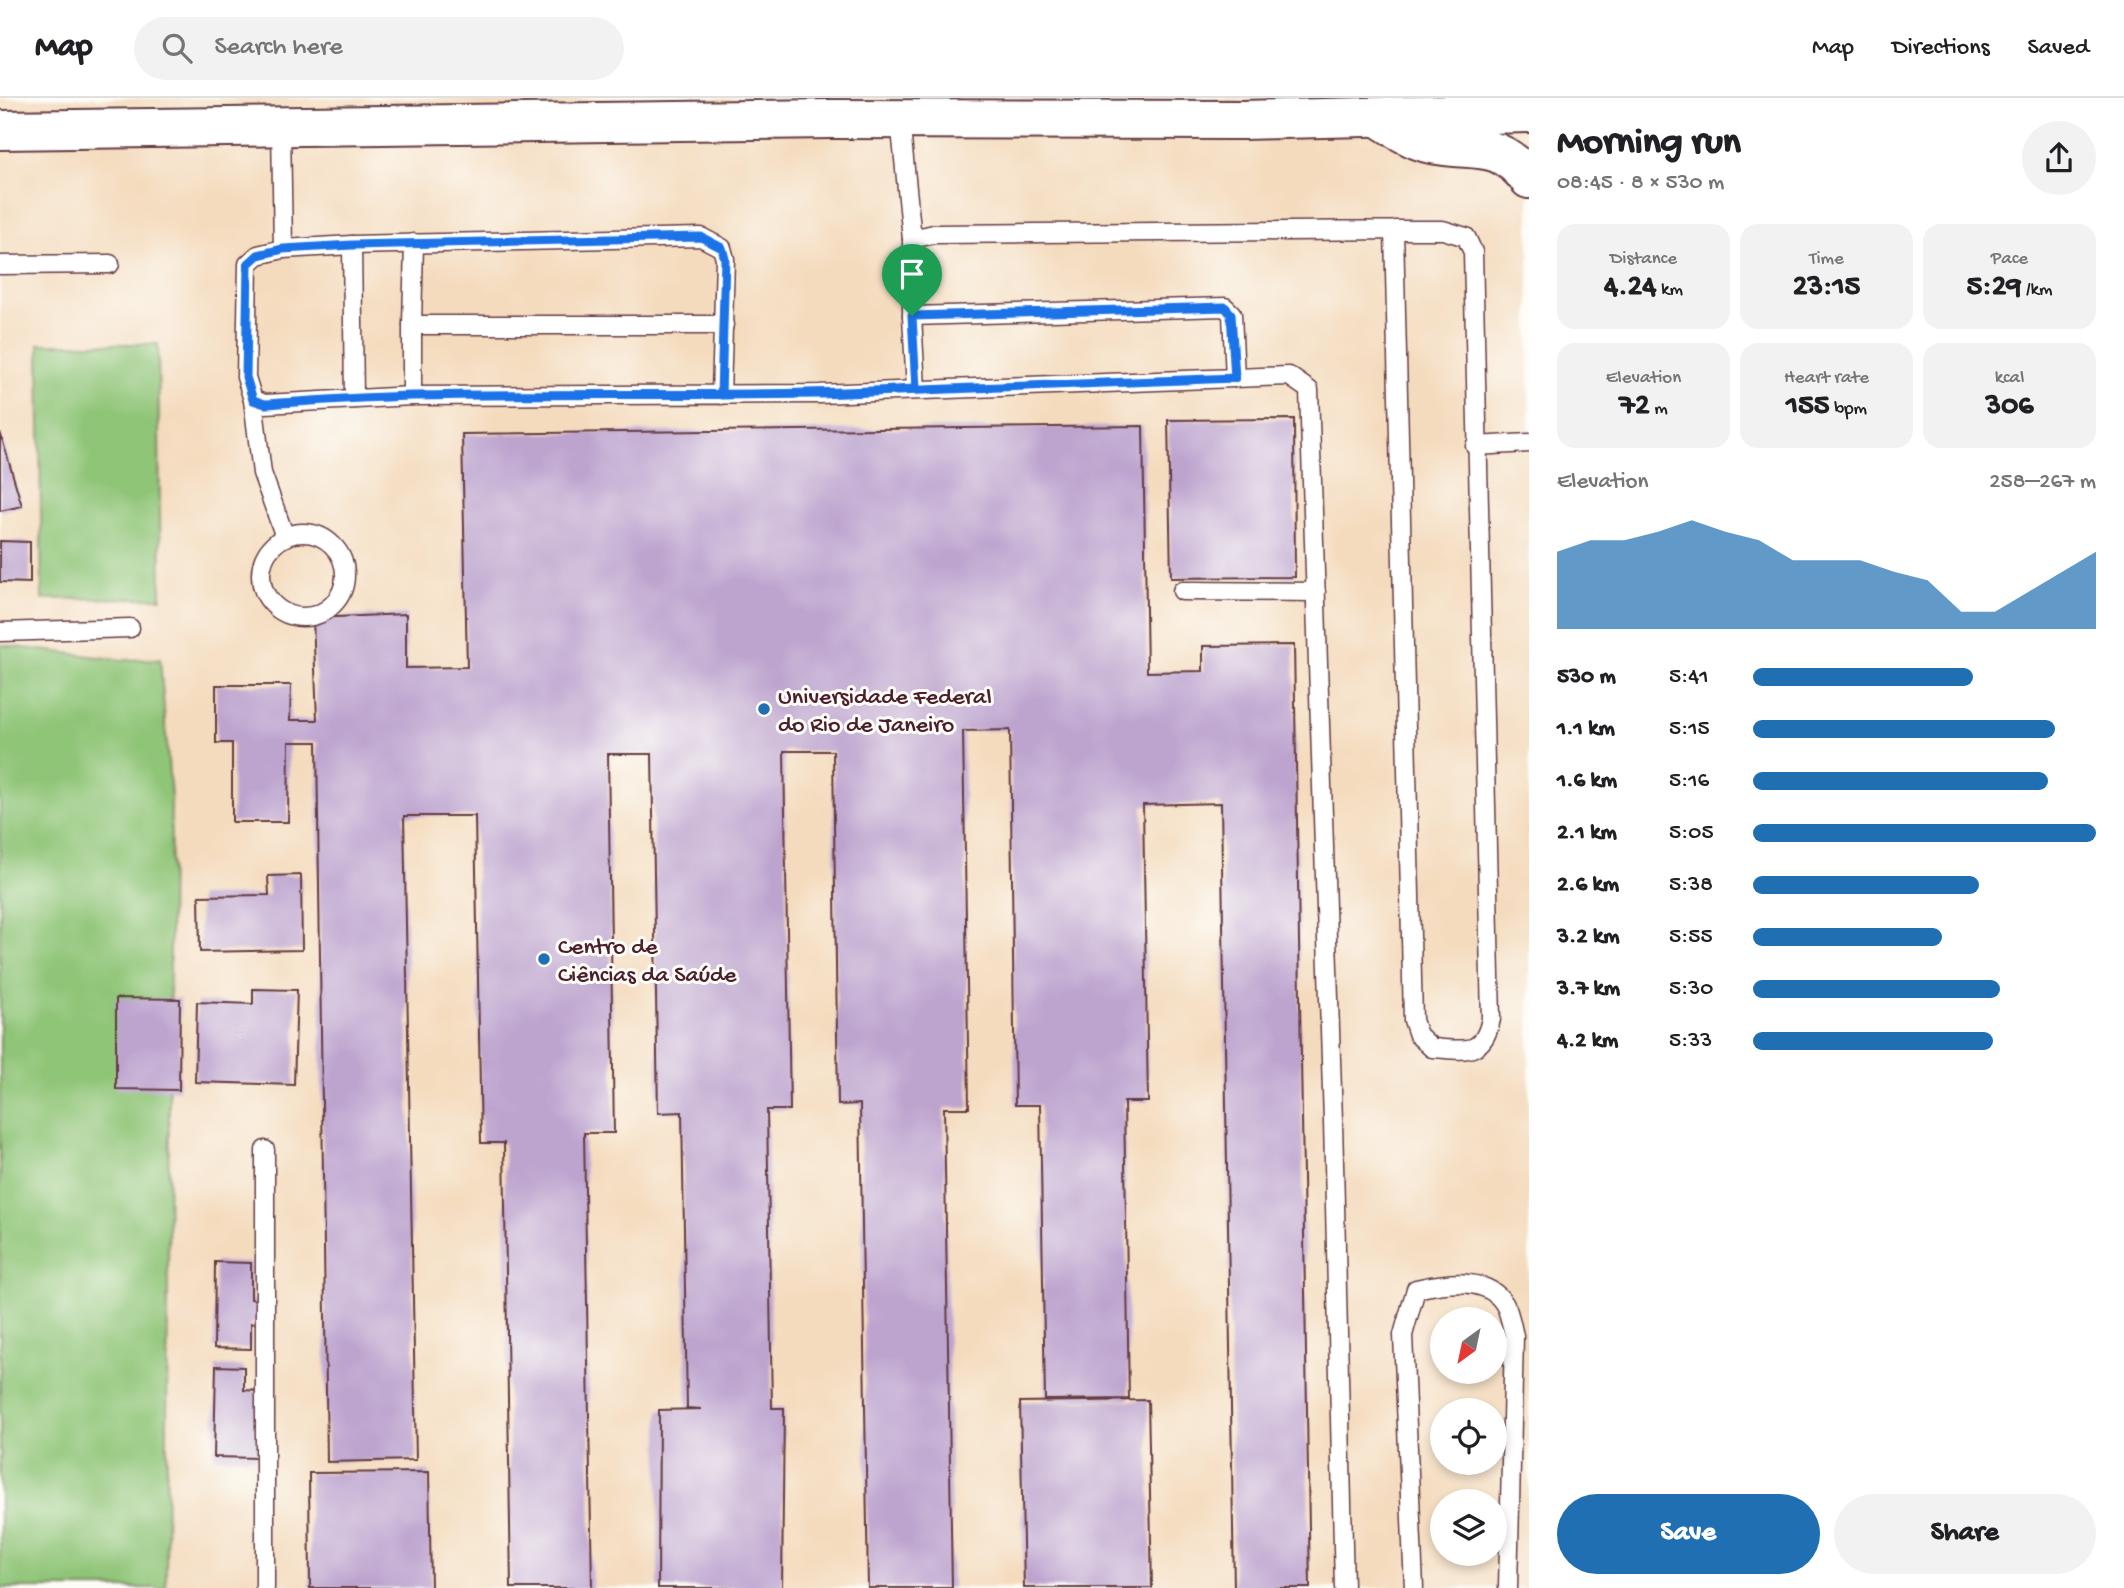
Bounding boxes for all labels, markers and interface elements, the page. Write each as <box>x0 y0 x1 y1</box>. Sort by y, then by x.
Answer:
search box <box>134 17 624 80</box>
text: Map <box>35 29 92 67</box>
icon: search <box>158 29 196 67</box>
text: Search here <box>214 33 343 64</box>
text: Map <box>1812 34 1854 63</box>
text: Directions <box>1892 34 1990 63</box>
text: Saved <box>2028 34 2089 63</box>
button: share <box>2022 121 2096 195</box>
text: Morning run <box>1557 122 1741 166</box>
text: 08:45 · 8 × 530 m <box>1557 170 1724 197</box>
pin <box>882 244 942 316</box>
text: Distance <box>1610 248 1677 271</box>
text: Time <box>1809 248 1844 271</box>
text: Pace <box>1991 248 2028 271</box>
icon: arrive <box>893 255 931 293</box>
text: 4.24 <box>1604 271 1657 306</box>
text: 23:15 <box>1793 271 1860 306</box>
text: 5:29 <box>1967 271 2021 306</box>
text: km <box>1657 279 1683 302</box>
text: /km <box>2021 279 2052 302</box>
text: Elevation <box>1606 367 1681 390</box>
text: Heart rate <box>1784 367 1869 390</box>
text: kcal <box>1995 367 2024 390</box>
text: 72 <box>1619 390 1650 425</box>
text: 155 <box>1786 390 1830 425</box>
text: 306 <box>1986 390 2033 425</box>
text: m <box>1650 398 1668 421</box>
text: bpm <box>1830 398 1867 421</box>
text: Elevation <box>1557 469 1648 496</box>
text: 258–267 m <box>1989 469 2096 496</box>
text: 530 m <box>1557 664 1616 691</box>
text: 5:41 <box>1669 664 1709 691</box>
place label: Universidade Federal do Rio de Janeiro <box>778 684 992 741</box>
marker: Universidade Federal do Rio de Janeiro <box>756 701 772 717</box>
text: 1.1 km <box>1557 716 1615 743</box>
text: 5:15 <box>1669 716 1710 743</box>
text: 1.6 km <box>1557 768 1617 795</box>
text: 5:16 <box>1669 768 1709 795</box>
text: 2.1 km <box>1557 820 1617 847</box>
text: 5:05 <box>1669 820 1713 847</box>
text: 2.6 km <box>1557 872 1619 899</box>
text: 5:38 <box>1669 872 1713 899</box>
text: 3.2 km <box>1557 924 1619 951</box>
text: 5:55 <box>1669 924 1713 951</box>
place label: Centro de Ciências da Saúde <box>558 934 737 991</box>
marker: Centro de Ciências da Saúde <box>536 951 552 967</box>
text: 3.7 km <box>1557 976 1620 1003</box>
text: 5:30 <box>1669 976 1713 1003</box>
text: 4.2 km <box>1557 1028 1618 1055</box>
text: 5:33 <box>1669 1028 1712 1055</box>
north arrow <box>1430 1307 1507 1384</box>
map controls <box>1430 1307 1507 1566</box>
button: locate <box>1430 1398 1507 1475</box>
button: layers <box>1430 1489 1507 1566</box>
button: Save <box>1557 1494 1820 1574</box>
button: Share <box>1834 1494 2096 1574</box>

